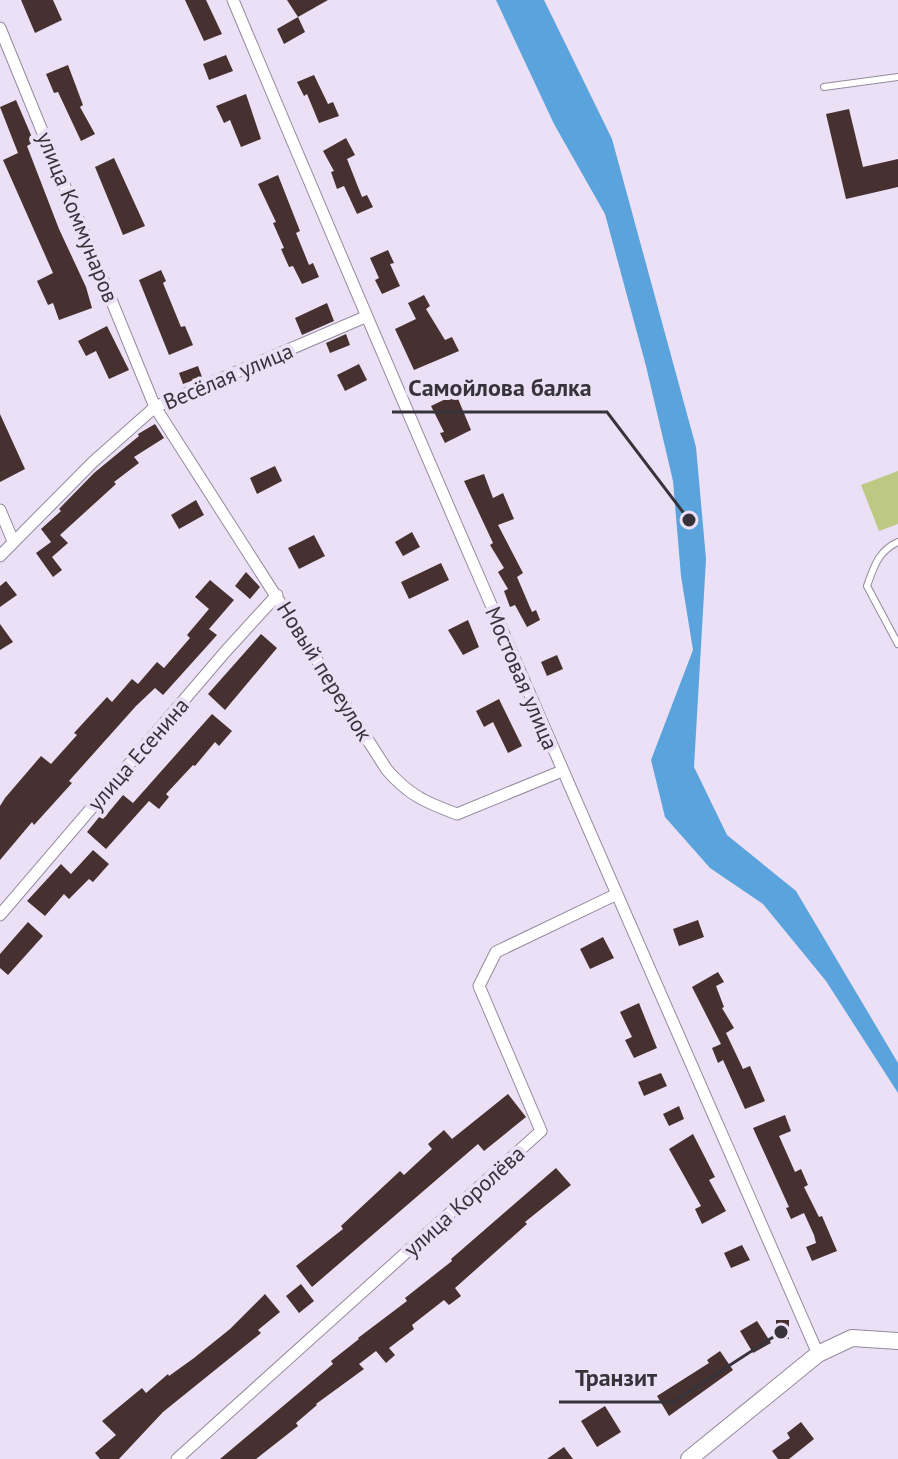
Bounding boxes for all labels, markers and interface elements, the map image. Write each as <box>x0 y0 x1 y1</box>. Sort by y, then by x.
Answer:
street label: улица Коммунаров <box>31 127 125 307</box>
street label: Весёлая улица <box>159 336 297 416</box>
callout: Самойлова балка <box>392 364 607 412</box>
text: Самойлова балка <box>408 372 592 403</box>
street label: Новый переулок <box>271 596 379 746</box>
street label: Мостовая улица <box>479 602 565 754</box>
street label: улица Есенина <box>81 692 195 816</box>
street label: улица Королёва <box>398 1139 530 1263</box>
callout: Транзит <box>559 1354 673 1402</box>
text: Транзит <box>575 1362 658 1393</box>

